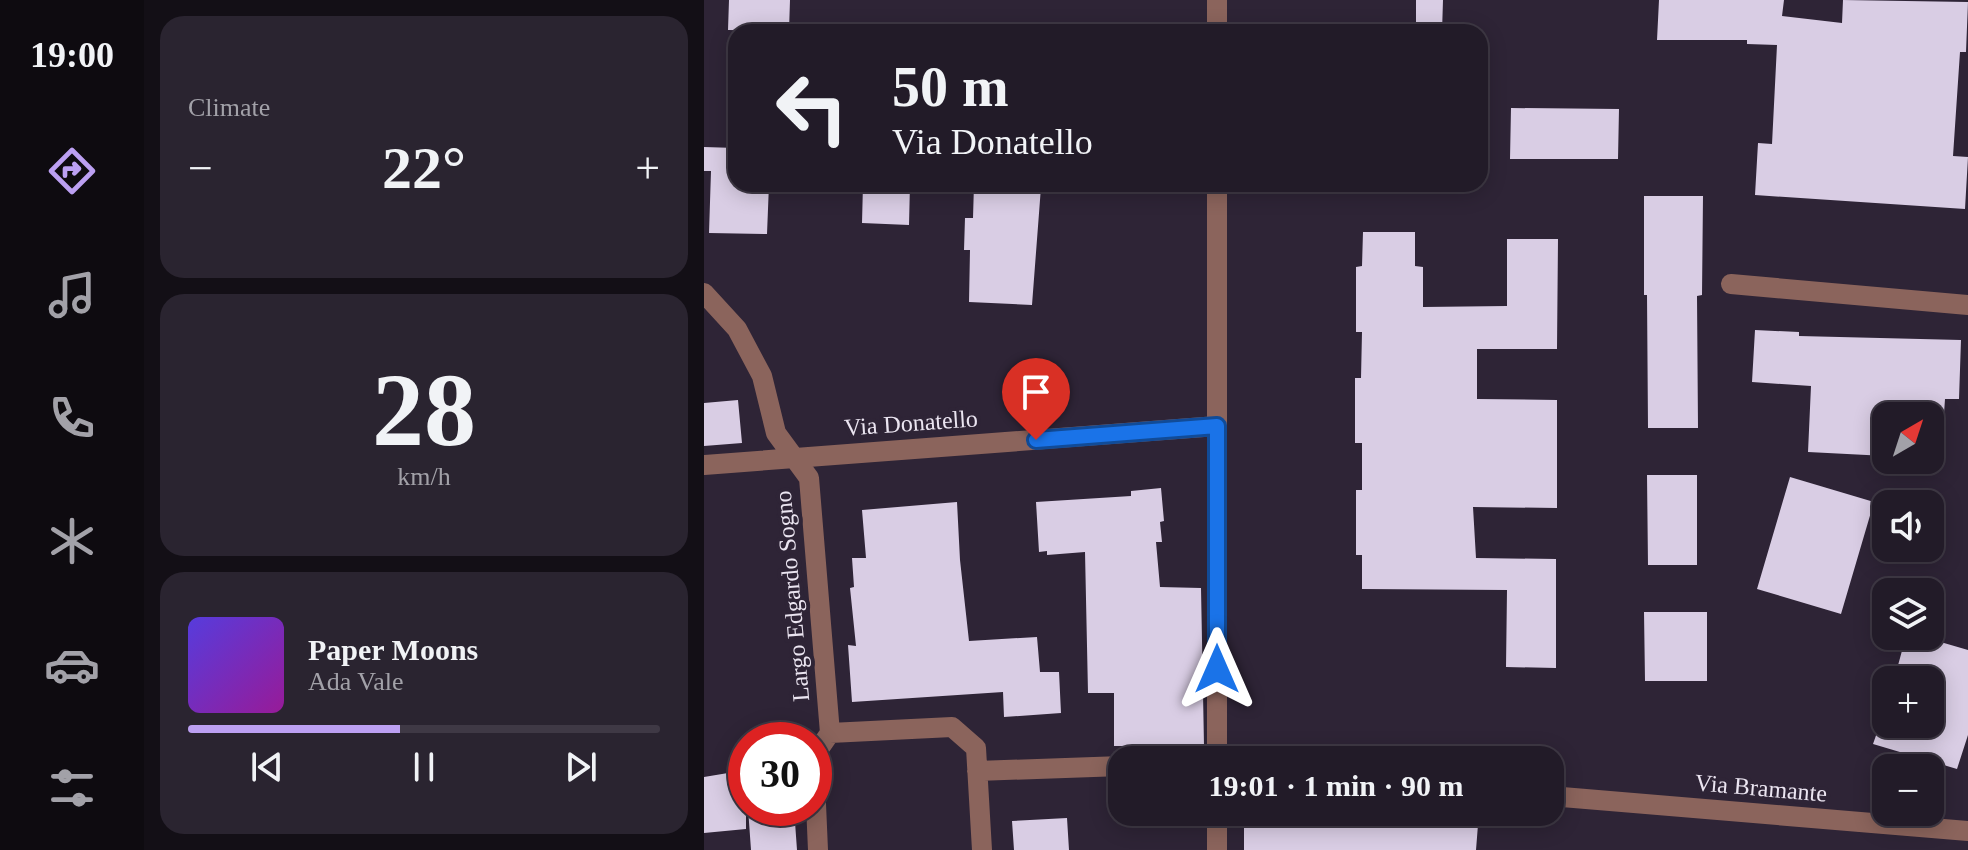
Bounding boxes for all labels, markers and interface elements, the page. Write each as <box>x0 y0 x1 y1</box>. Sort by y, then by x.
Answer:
text: 19:00 <box>30 35 114 75</box>
icon: left <box>760 56 864 160</box>
text: 50 m <box>892 56 1009 118</box>
text: Climate <box>188 93 270 122</box>
text: Via Donatello <box>892 122 1093 162</box>
text: 22° <box>382 135 466 201</box>
icon: directions <box>44 143 100 199</box>
text: − <box>188 144 213 193</box>
text: + <box>635 144 660 193</box>
icon: music <box>44 267 100 323</box>
text: 28 <box>372 352 476 467</box>
pin <box>1002 358 1070 440</box>
icon: arrive <box>1014 370 1058 414</box>
icon: phone <box>44 390 100 446</box>
north arrow <box>1872 402 1944 474</box>
map controls <box>1872 402 1944 826</box>
street label: Via Donatello <box>843 405 979 441</box>
text: km/h <box>397 462 451 491</box>
street label: Largo Edgardo Sogno <box>770 490 814 702</box>
button: sound <box>1872 490 1944 562</box>
icon: climate <box>44 513 100 569</box>
button: layers <box>1872 578 1944 650</box>
position arrow <box>1175 627 1259 711</box>
text: Paper Moons <box>308 633 478 666</box>
icon: car <box>44 637 100 693</box>
button: + <box>1872 666 1944 738</box>
text: Ada Vale <box>308 667 404 696</box>
speed limit sign: 30 <box>728 722 832 826</box>
icon: previous <box>245 745 289 789</box>
icon: pause <box>402 745 446 789</box>
icon: next <box>559 745 603 789</box>
button: − <box>1872 754 1944 826</box>
icon: filters <box>44 760 100 816</box>
text: 19:01 · 1 min · 90 m <box>1209 769 1464 802</box>
street label: Via Bramante <box>1694 769 1828 807</box>

